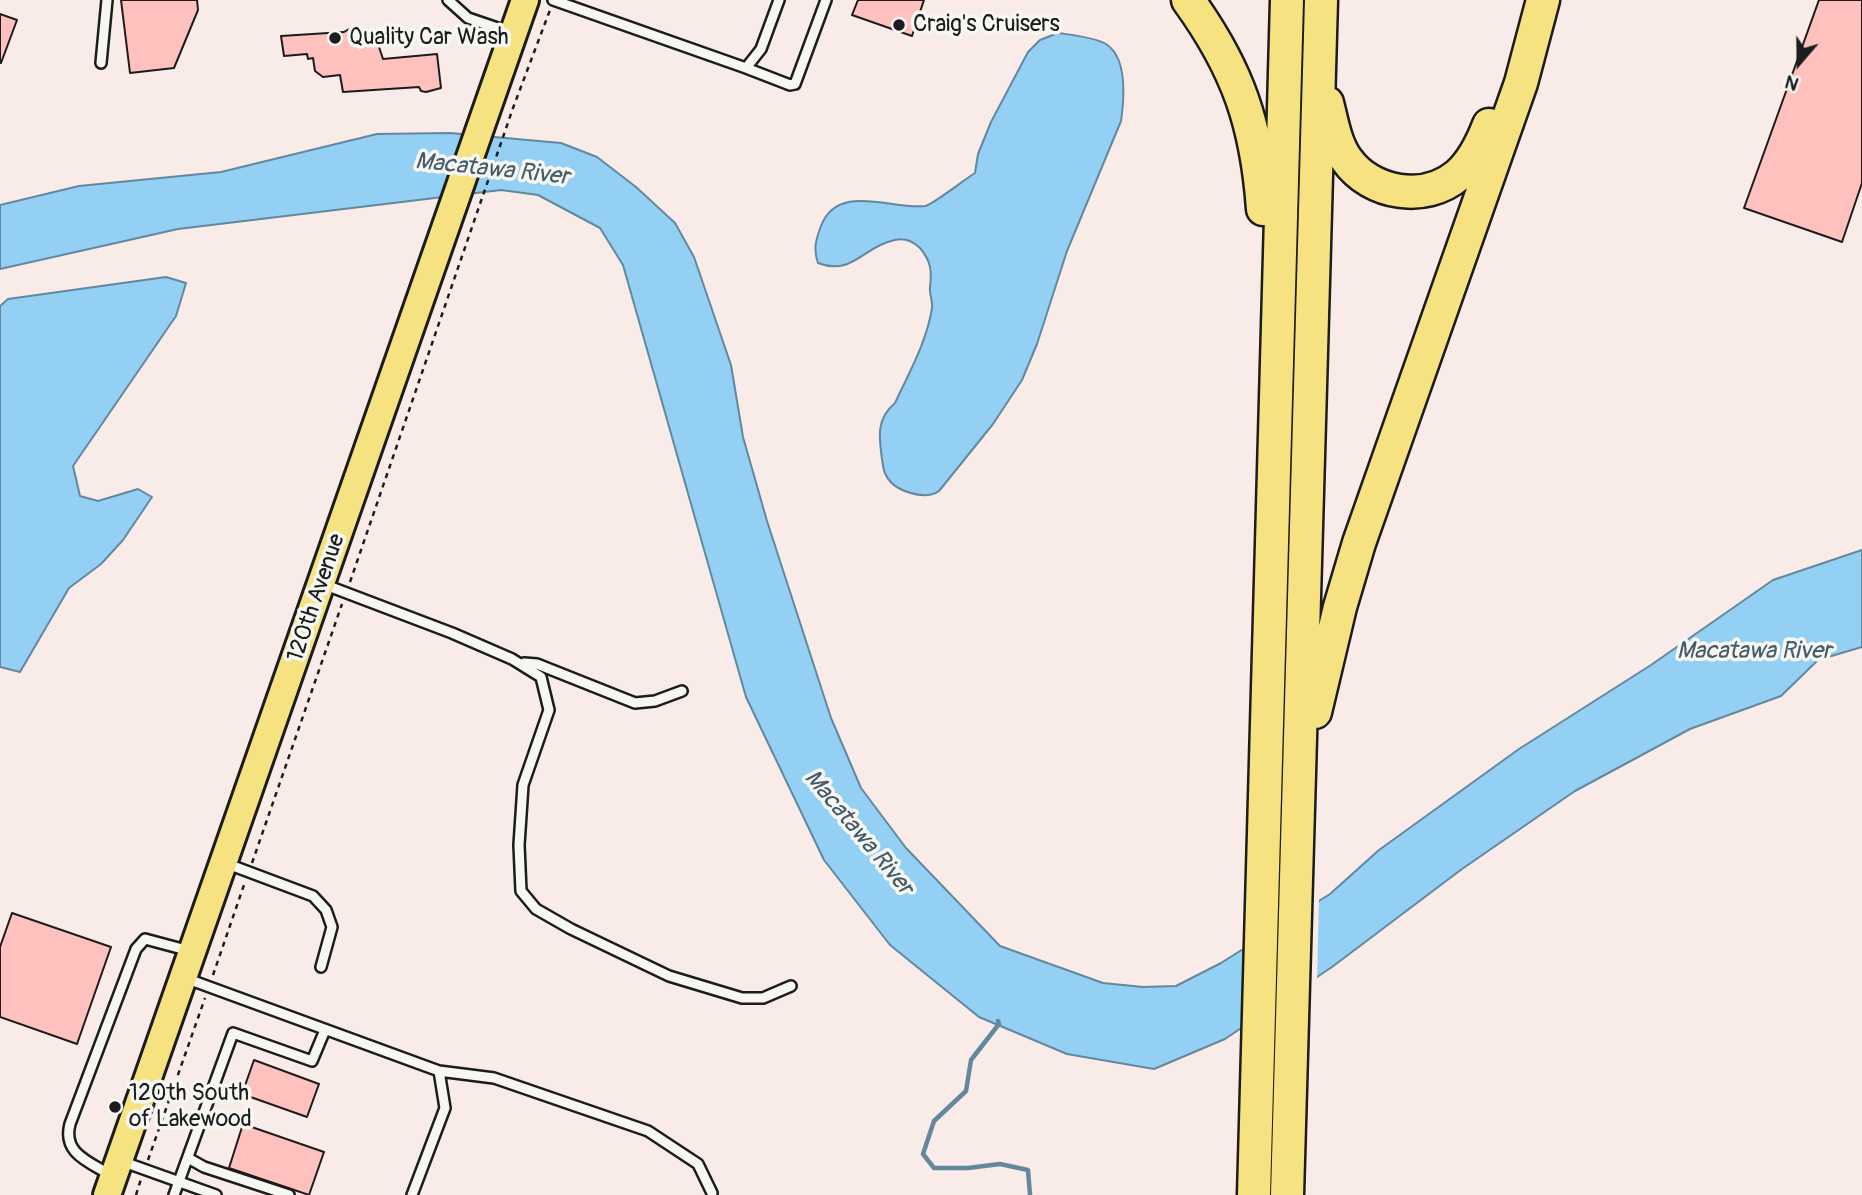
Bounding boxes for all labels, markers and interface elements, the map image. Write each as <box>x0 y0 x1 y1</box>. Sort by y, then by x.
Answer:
place label: Craig's Cruisers <box>913 11 1060 39</box>
marker: Craig's Cruisers <box>891 17 907 33</box>
place label: Quality Car Wash <box>349 24 508 52</box>
north arrow <box>1764 28 1834 98</box>
marker: Quality Car Wash <box>327 30 343 46</box>
text: N <box>1782 69 1802 96</box>
water label: Macatawa River <box>414 148 570 192</box>
street label: 120th Avenue <box>282 530 352 666</box>
water label: Macatawa River <box>1677 638 1831 666</box>
water label: Macatawa River <box>797 765 919 901</box>
place label: 120th South of Lakewood <box>129 1080 252 1134</box>
marker: 120th South of Lakewood <box>107 1099 123 1115</box>

